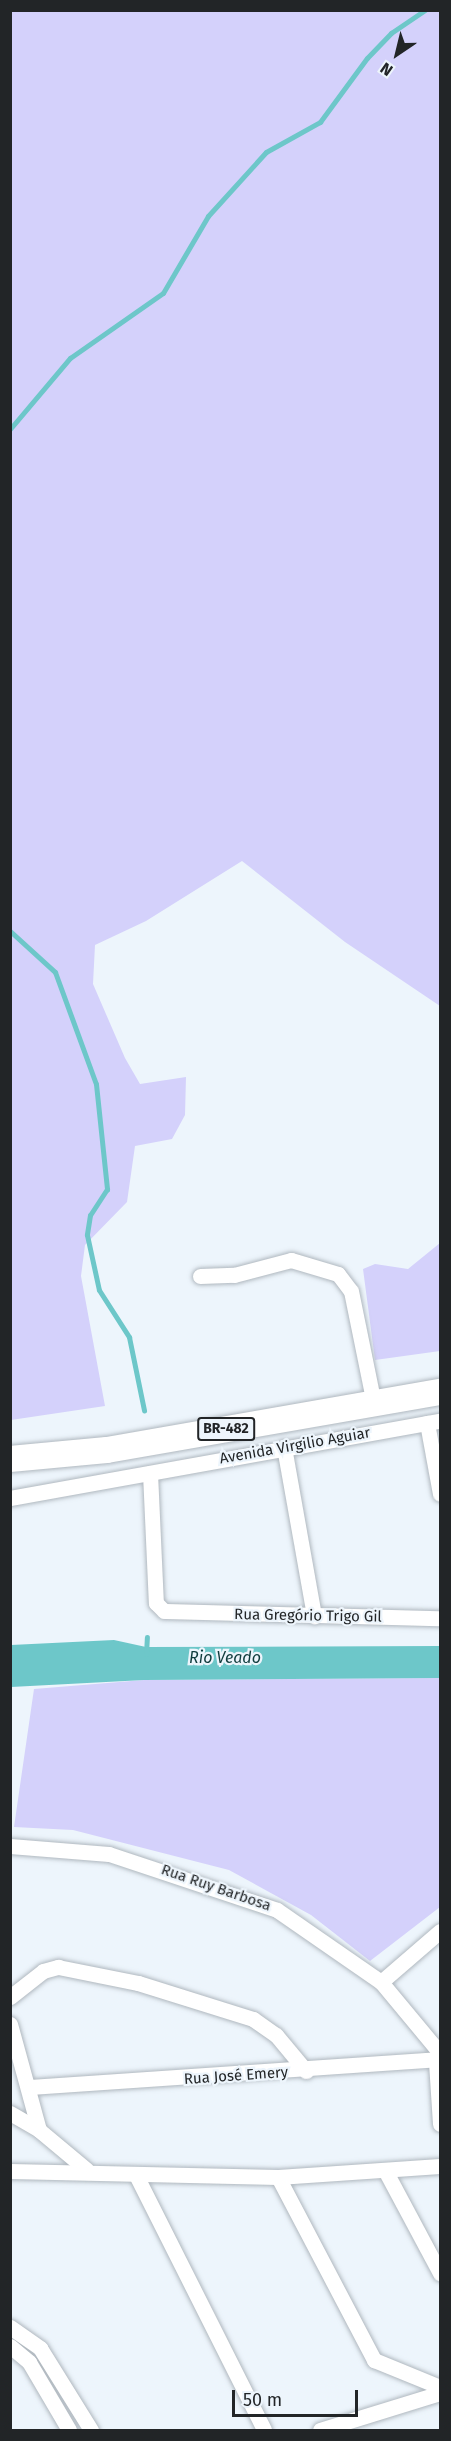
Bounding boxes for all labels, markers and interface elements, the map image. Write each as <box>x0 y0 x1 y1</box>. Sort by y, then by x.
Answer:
north arrow <box>367 24 427 84</box>
text: N <box>377 58 396 80</box>
road number: BR-482 <box>196 1418 256 1440</box>
street label: Avenida Virgilio Aguiar <box>218 1424 372 1468</box>
street label: Rua Gregório Trigo Gil <box>234 1606 382 1626</box>
water label: Rio Veado <box>189 1648 261 1668</box>
street label: Rua Ruy Barbosa <box>159 1861 273 1915</box>
street label: Rua José Emery <box>183 2063 289 2089</box>
scale bar <box>235 2378 361 2416</box>
text: 50 m <box>243 2389 282 2411</box>

